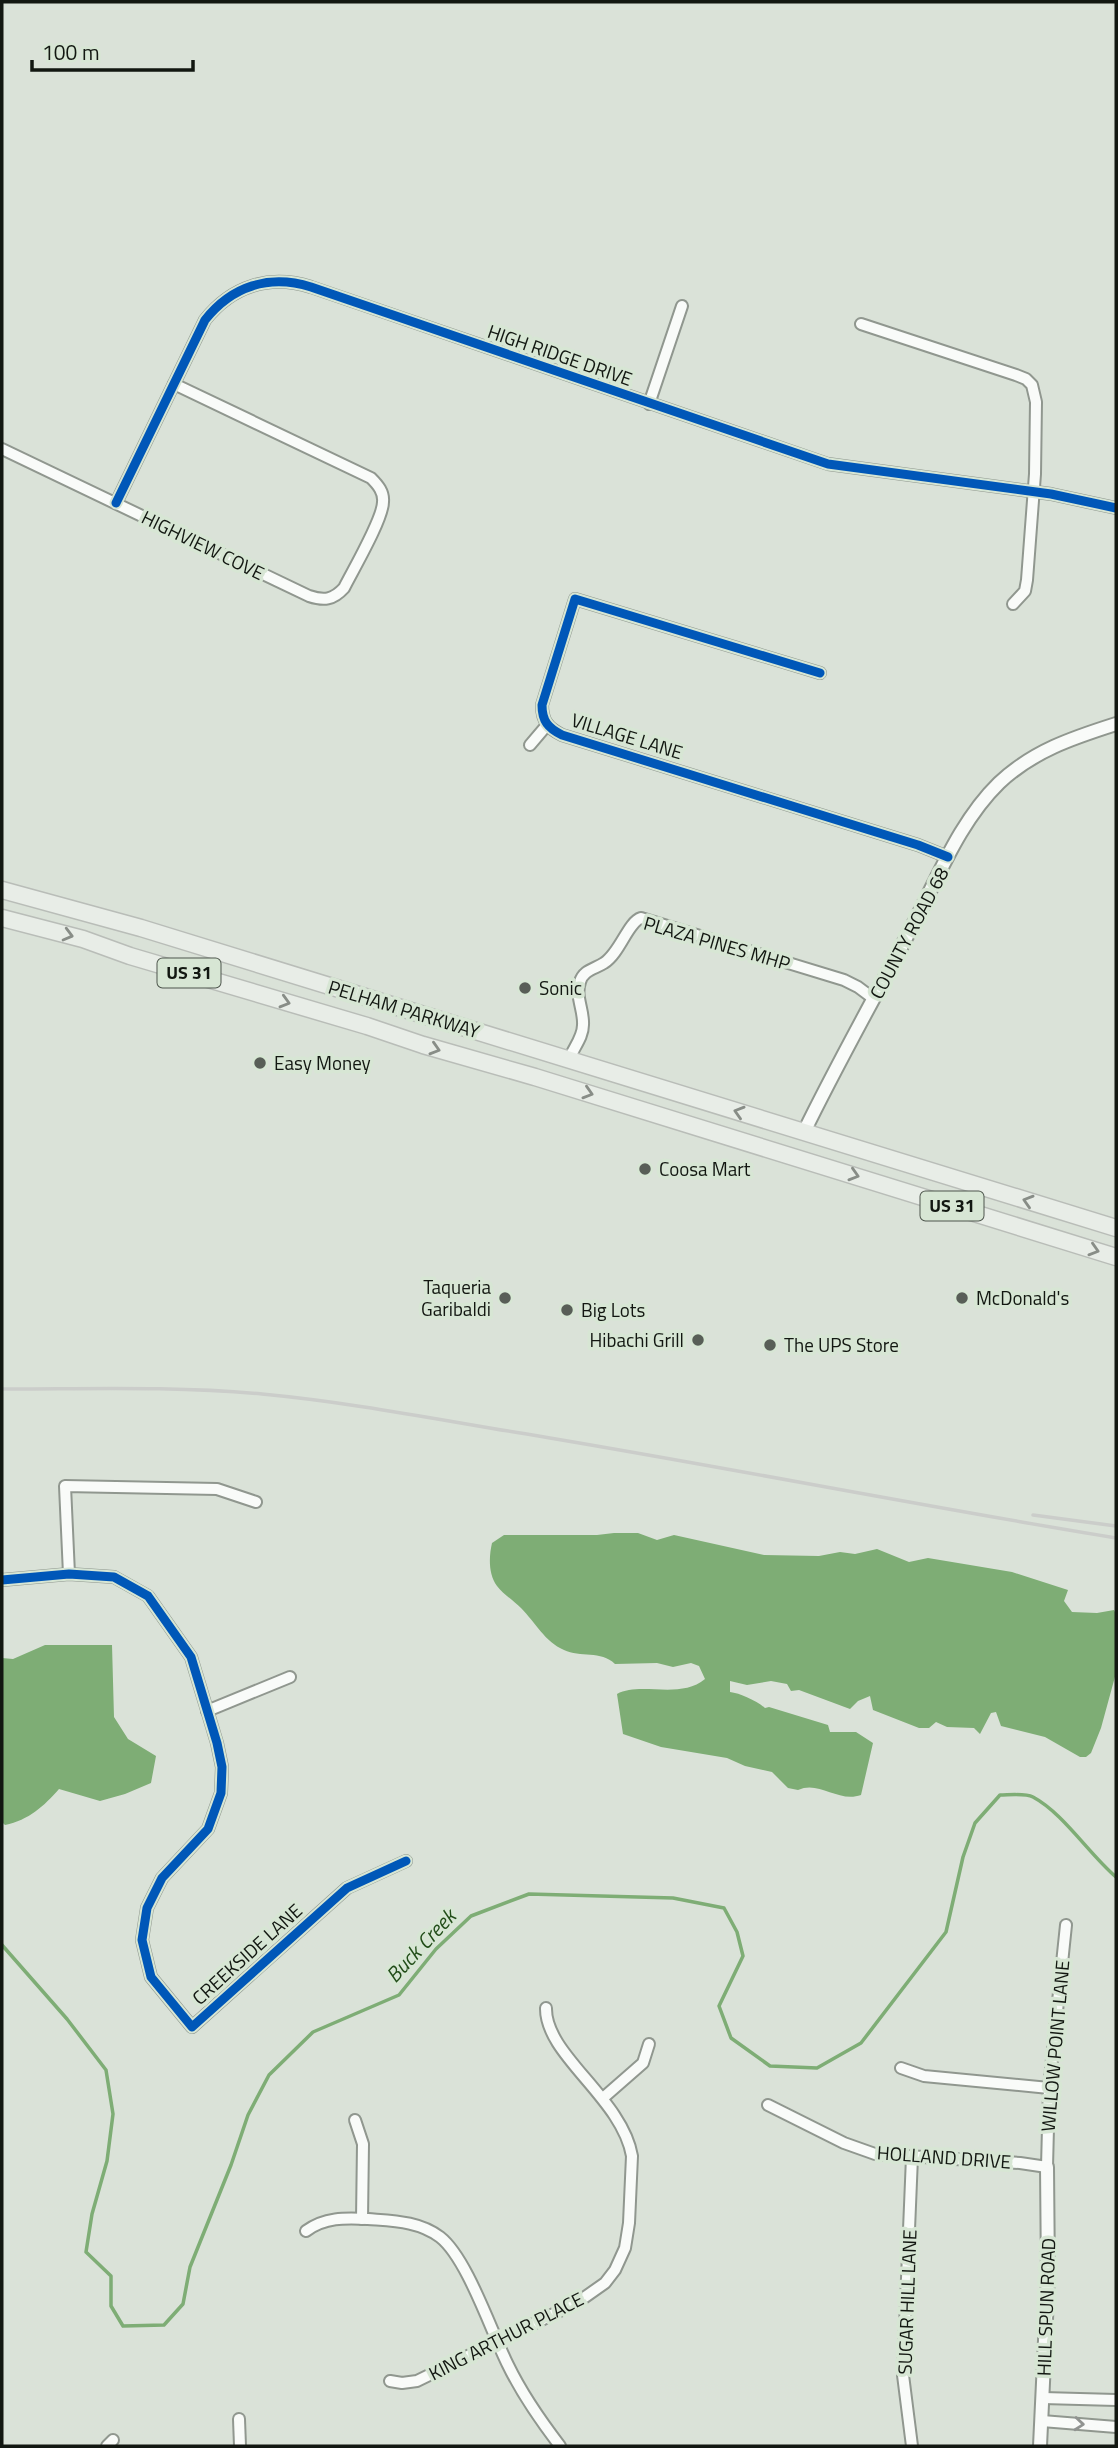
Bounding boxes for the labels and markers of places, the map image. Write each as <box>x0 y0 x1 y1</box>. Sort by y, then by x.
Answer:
place label: Sonic <box>539 973 582 1002</box>
marker: Sonic <box>517 980 533 996</box>
place label: Easy Money <box>274 1048 371 1077</box>
marker: Easy Money <box>252 1055 268 1071</box>
place label: Coosa Mart <box>659 1154 751 1183</box>
marker: Coosa Mart <box>637 1161 653 1177</box>
place label: Taqueria Garibaldi <box>421 1272 491 1323</box>
place label: McDonald's <box>976 1283 1069 1312</box>
marker: Taqueria Garibaldi <box>497 1290 513 1306</box>
marker: McDonald's <box>954 1290 970 1306</box>
place label: Big Lots <box>581 1295 645 1324</box>
marker: Big Lots <box>559 1302 575 1318</box>
place label: Hibachi Grill <box>589 1325 684 1354</box>
place label: The UPS Store <box>784 1330 899 1359</box>
marker: Hibachi Grill <box>690 1332 706 1348</box>
marker: The UPS Store <box>762 1337 778 1353</box>

